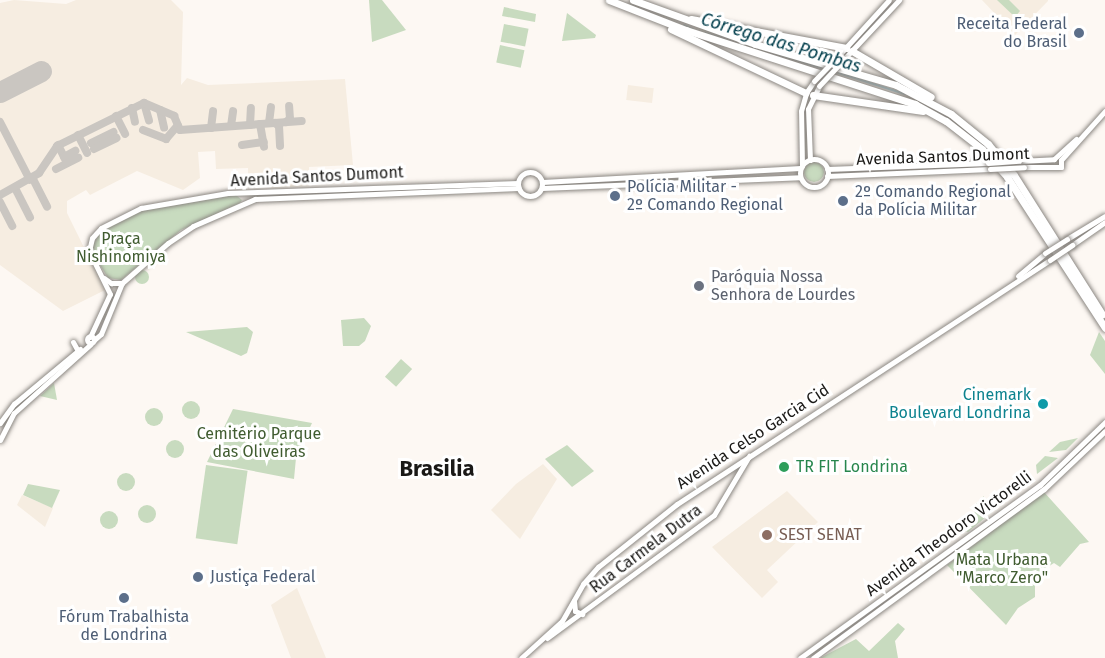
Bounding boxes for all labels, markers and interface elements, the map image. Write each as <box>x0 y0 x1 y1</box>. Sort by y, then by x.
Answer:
water label: Córrego das Pombas <box>698 8 864 78</box>
place label: Receita Federal do Brasil <box>957 14 1067 52</box>
marker: Receita Federal do Brasil <box>1072 26 1086 40</box>
street label: Avenida Santos Dumont <box>856 144 1030 170</box>
street label: Avenida Santos Dumont <box>230 163 404 191</box>
place label: Polícia Militar - 2º Comando Regional <box>627 177 783 215</box>
place label: 2º Comando Regional da Polícia Militar <box>855 182 1011 220</box>
marker: Polícia Militar - 2º Comando Regional <box>608 189 622 203</box>
marker: 2º Comando Regional da Polícia Militar <box>836 194 850 208</box>
park label: Praça Nishinomiya <box>76 229 166 267</box>
place label: Paróquia Nossa Senhora de Lourdes <box>711 267 855 305</box>
marker: Paróquia Nossa Senhora de Lourdes <box>692 279 706 293</box>
street label: Avenida Celso Garcia Cid <box>673 381 833 493</box>
place label: Cinemark Boulevard Londrina <box>889 385 1031 423</box>
marker: Cinemark Boulevard Londrina <box>1036 397 1050 411</box>
park label: Cemitério Parque das Oliveiras <box>197 424 321 462</box>
district label: Brasilia <box>399 456 475 482</box>
place label: TR FIT Londrina <box>796 457 908 477</box>
marker: TR FIT Londrina <box>777 460 791 474</box>
street label: Avenida Theodoro Victorelli <box>862 467 1036 601</box>
street label: Rua Carmela Dutra <box>586 501 706 597</box>
place label: SEST SENAT <box>779 525 862 545</box>
marker: SEST SENAT <box>760 528 774 542</box>
park label: Mata Urbana "Marco Zero" <box>956 550 1048 588</box>
place label: Justiça Federal <box>210 567 316 587</box>
marker: Justiça Federal <box>191 570 205 584</box>
marker: Fórum Trabalhista de Londrina <box>117 591 131 605</box>
place label: Fórum Trabalhista de Londrina <box>59 607 189 645</box>

